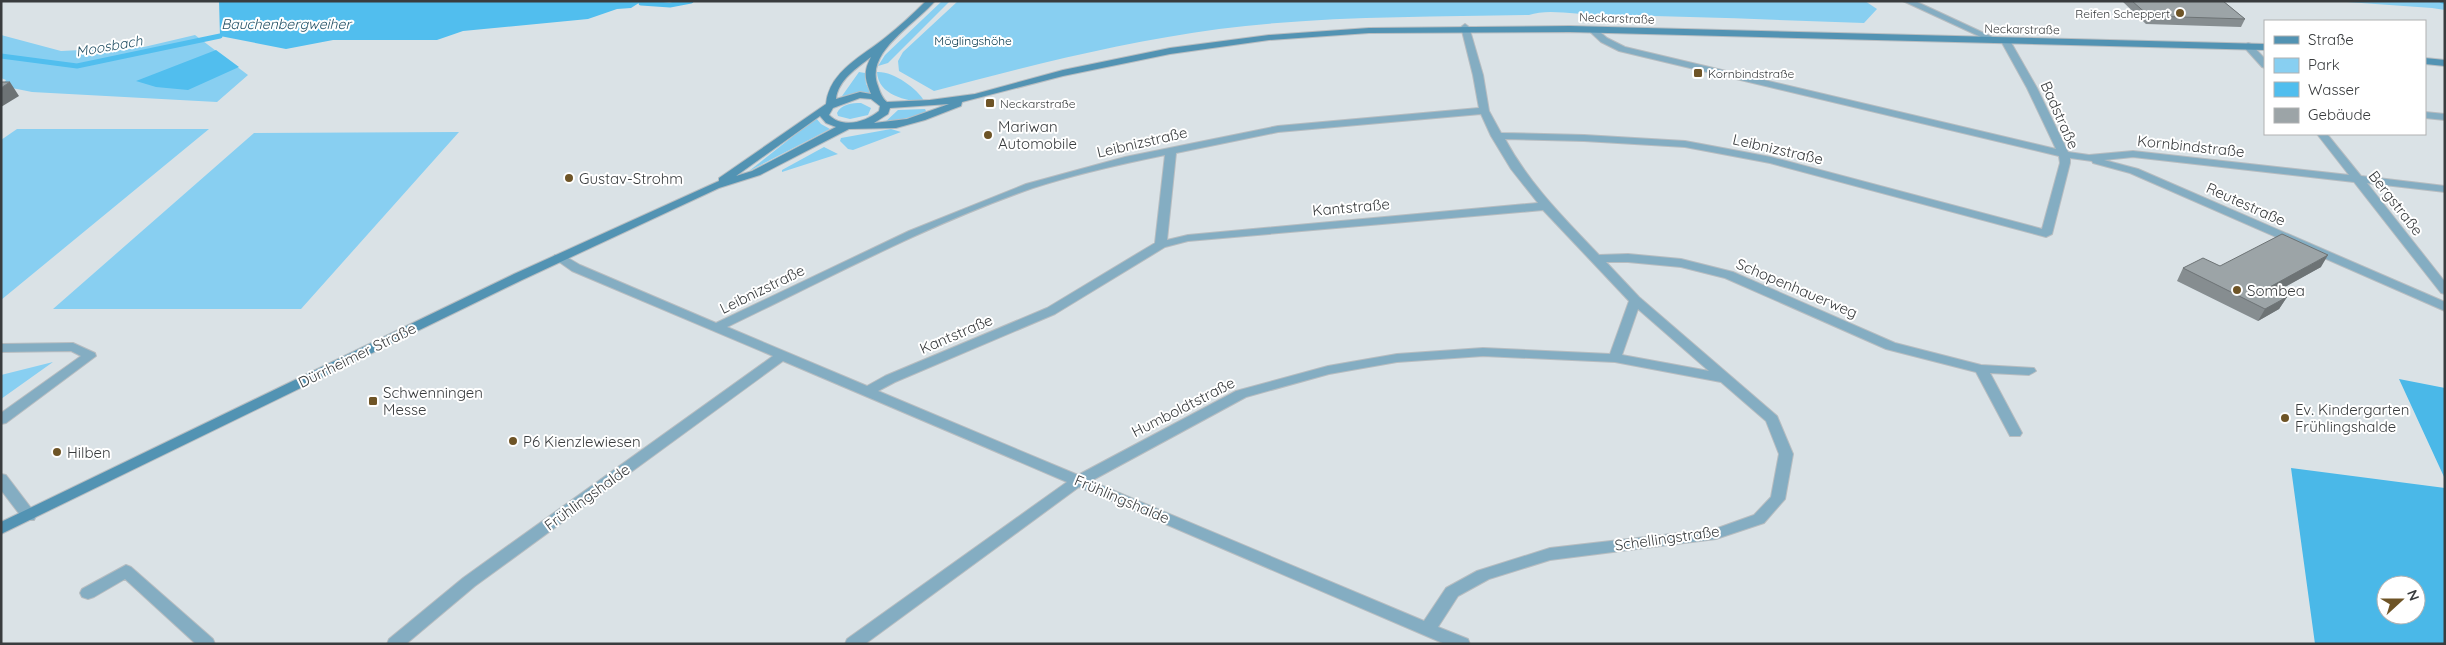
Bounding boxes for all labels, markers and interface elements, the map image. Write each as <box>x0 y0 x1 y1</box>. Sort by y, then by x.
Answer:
place label: Reifen Scheppert <box>2075 6 2170 21</box>
marker: Reifen Scheppert <box>2174 7 2186 19</box>
street label: Neckarstraße <box>1579 9 1655 27</box>
water label: Bauchenbergweiher <box>221 15 352 33</box>
legend <box>2264 20 2426 135</box>
street label: Neckarstraße <box>1984 21 2060 37</box>
text: Straße <box>2308 30 2354 49</box>
water label: Moosbach <box>74 31 145 61</box>
park label: Möglingshöhe <box>934 33 1012 48</box>
text: Park <box>2308 55 2340 74</box>
place label: Kornbindstraße <box>1708 66 1794 81</box>
marker: Kornbindstraße <box>1692 67 1704 79</box>
street label: Badstraße <box>2037 78 2083 152</box>
text: Wasser <box>2308 80 2360 99</box>
place label: Neckarstraße <box>1000 96 1076 111</box>
marker: Neckarstraße <box>984 97 996 109</box>
text: Gebäude <box>2308 105 2371 124</box>
place label: Mariwan Automobile <box>998 117 1077 153</box>
street label: Leibnizstraße <box>1095 122 1189 162</box>
marker: Mariwan Automobile <box>982 129 994 141</box>
street label: Leibnizstraße <box>1731 129 1825 169</box>
street label: Kornbindstraße <box>2136 131 2246 161</box>
street label: Bergstraße <box>2365 167 2427 239</box>
place label: Gustav-Strohm <box>579 169 683 188</box>
marker: Gustav-Strohm <box>563 172 575 184</box>
street label: Reutestraße <box>2203 178 2289 230</box>
street label: Kantstraße <box>1311 194 1391 220</box>
street label: Schopenhauerweg <box>1733 254 1861 322</box>
street label: Leibnizstraße <box>716 260 808 318</box>
place label: Sombea <box>2247 281 2305 300</box>
marker: Sombea <box>2231 284 2243 296</box>
street label: Kantstraße <box>917 310 995 358</box>
street label: Dürrheimer Straße <box>295 318 419 392</box>
street label: Humboldtstraße <box>1128 373 1238 441</box>
place label: Schwenningen Messe <box>383 383 483 419</box>
marker: Schwenningen Messe <box>367 395 379 407</box>
place label: Ev. Kindergarten Frühlingshalde <box>2295 400 2409 436</box>
marker: Ev. Kindergarten Frühlingshalde <box>2279 412 2291 424</box>
place label: P6 Kienzlewiesen <box>523 432 641 451</box>
marker: P6 Kienzlewiesen <box>507 435 519 447</box>
place label: Hilben <box>67 443 111 462</box>
marker: Hilben <box>51 446 63 458</box>
street label: Frühlingshalde <box>540 460 634 534</box>
street label: Frühlingshalde <box>1072 470 1172 528</box>
street label: Schellingstraße <box>1613 521 1721 555</box>
north arrow <box>2376 575 2426 625</box>
text: N <box>2403 587 2423 603</box>

